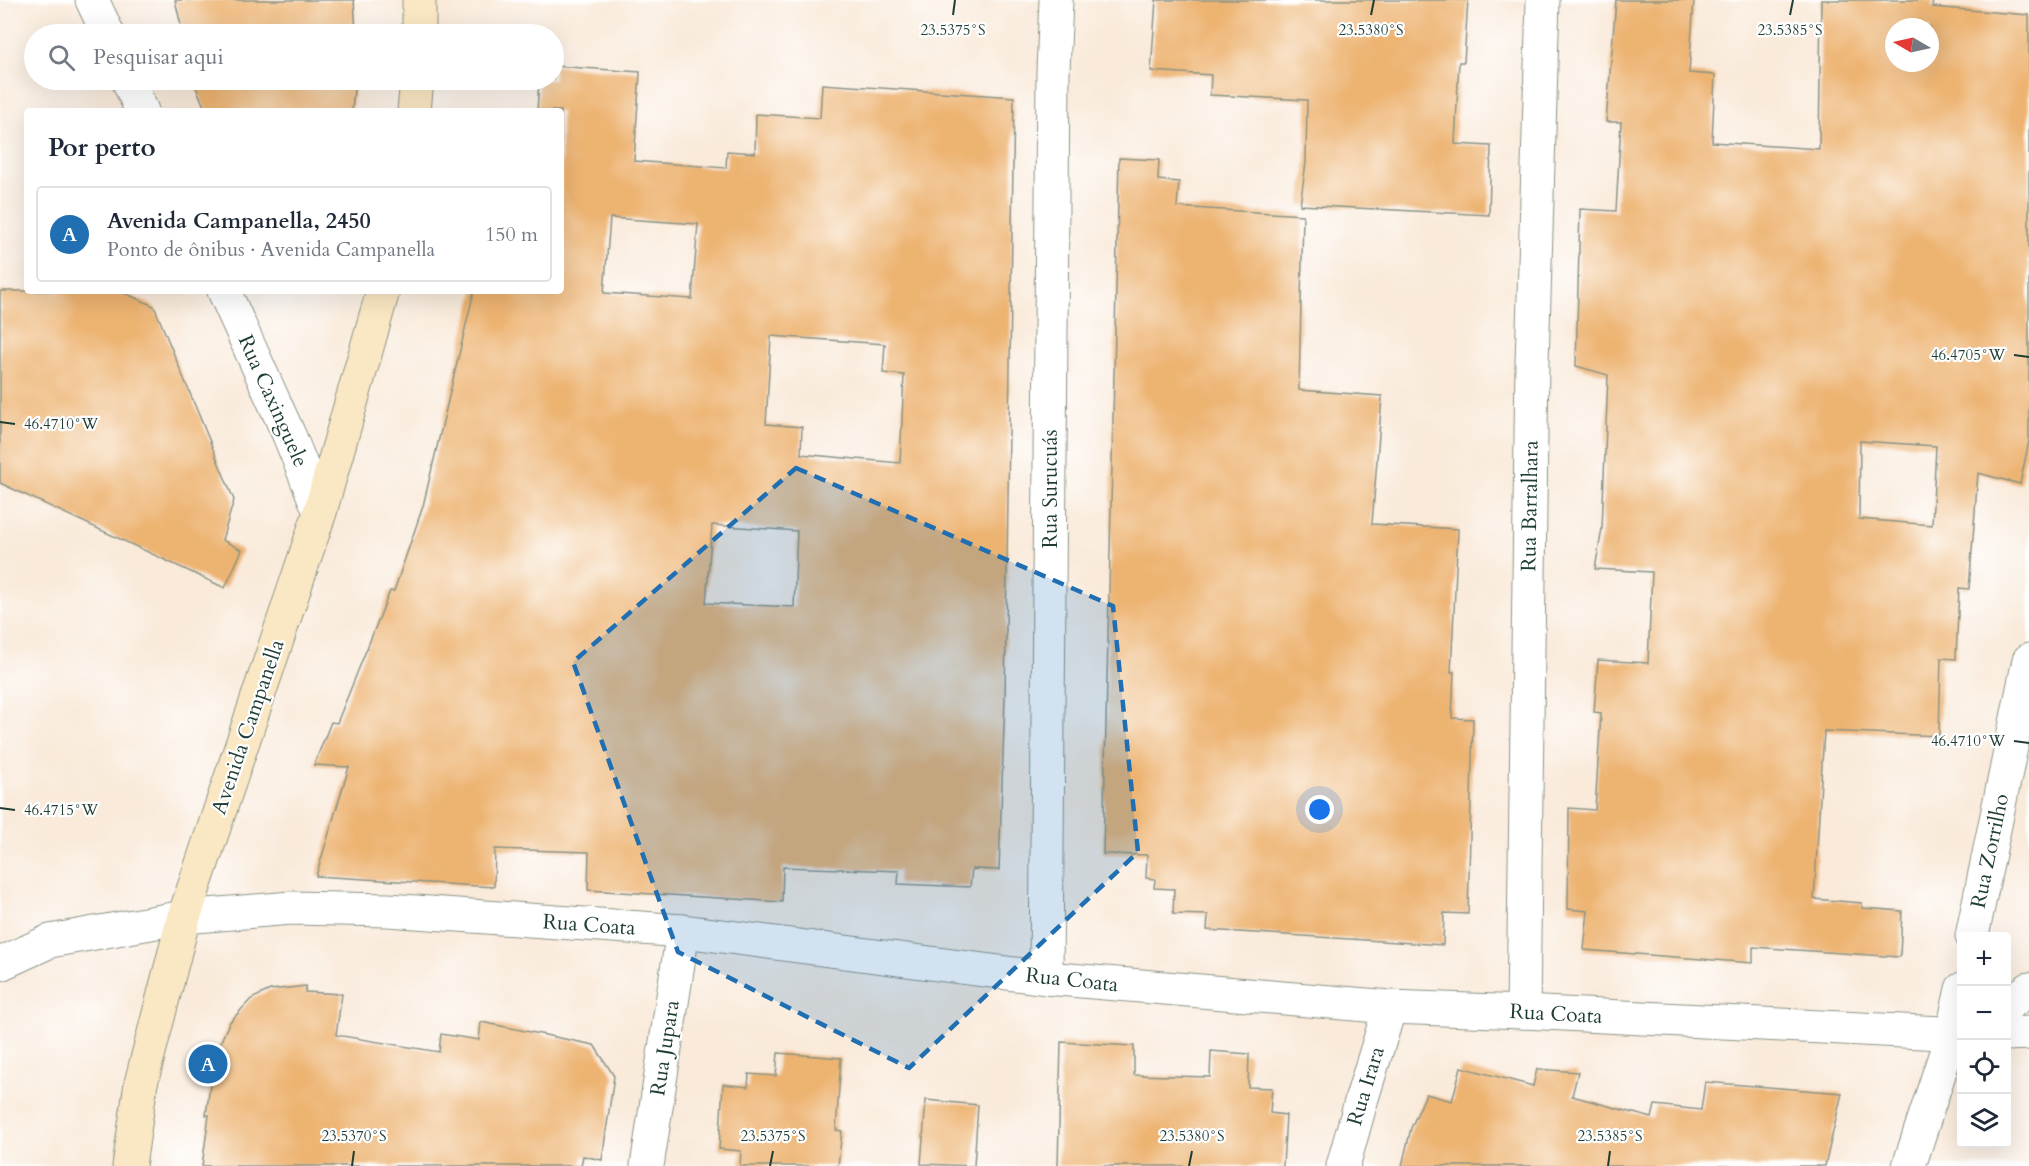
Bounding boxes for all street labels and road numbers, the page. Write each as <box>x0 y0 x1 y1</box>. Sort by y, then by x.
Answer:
street label: Rua Caxinguele <box>231 330 315 472</box>
street label: Rua Surucuás <box>1036 429 1065 549</box>
street label: Rua Barralhara <box>1514 440 1546 572</box>
street label: Avenida Campanella <box>204 636 292 818</box>
street label: Rua Zorrilho <box>1964 791 2016 911</box>
street label: Rua Coata <box>542 907 636 943</box>
street label: Rua Coata <box>1024 961 1120 999</box>
street label: Rua Coata <box>1509 997 1603 1031</box>
street label: Rua Jupara <box>643 998 687 1098</box>
street label: Rua Irara <box>1340 1043 1392 1129</box>

